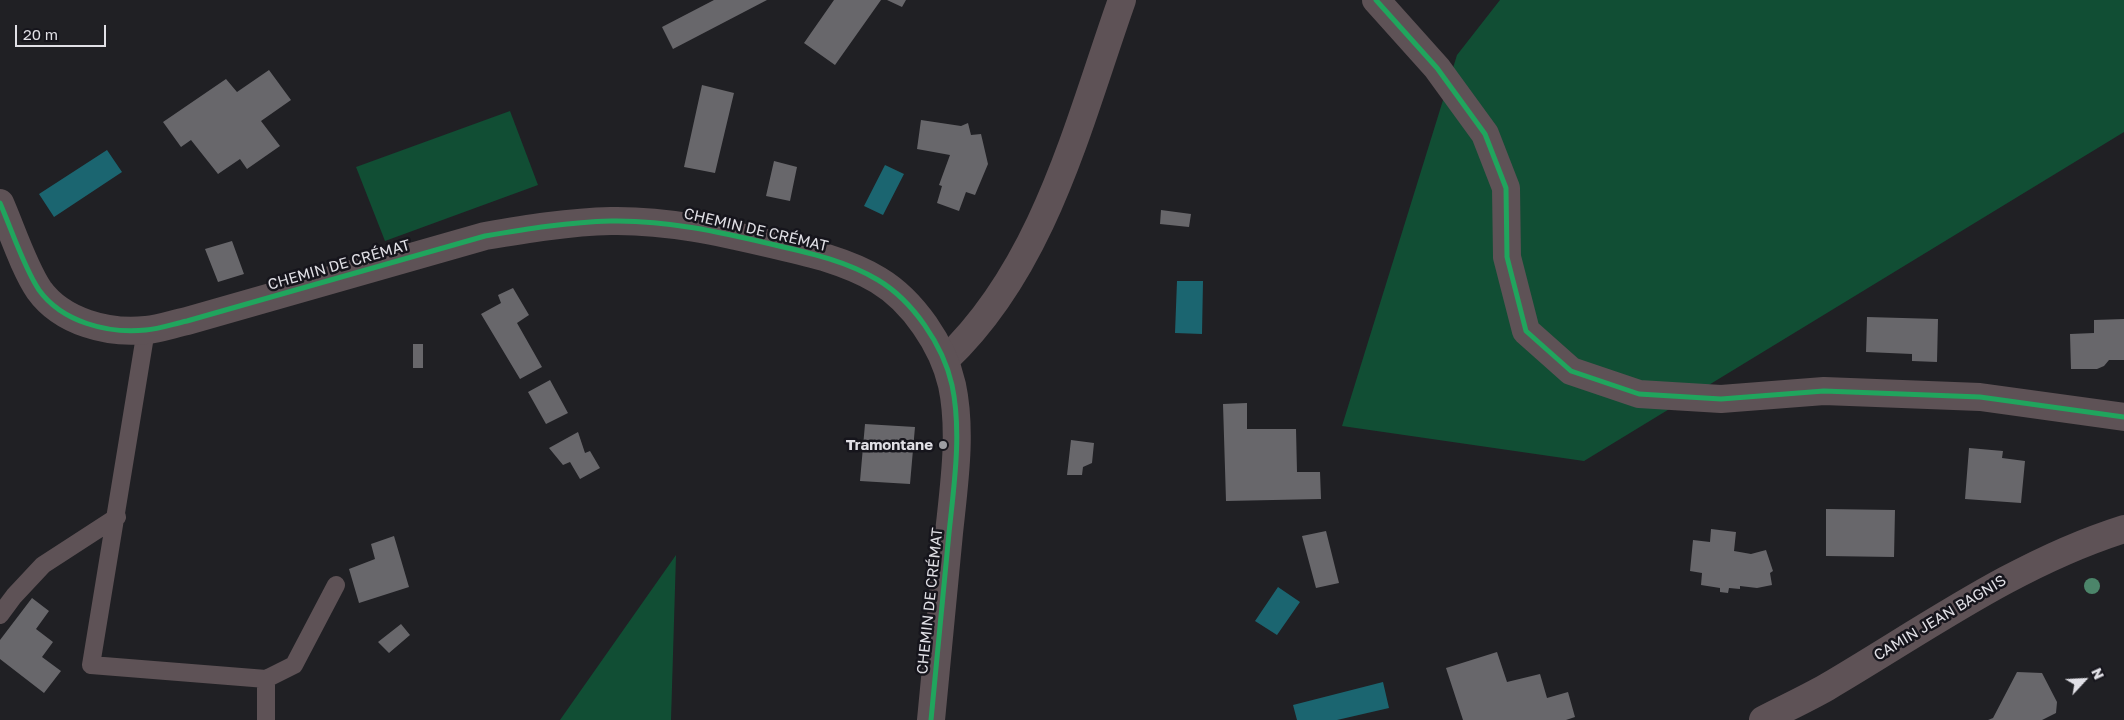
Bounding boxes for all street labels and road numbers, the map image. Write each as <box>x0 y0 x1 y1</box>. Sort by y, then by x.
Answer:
street label: CHEMIN DE CRÉMAT <box>682 205 830 255</box>
street label: CHEMIN DE CRÉMAT <box>266 236 412 294</box>
street label: CHEMIN DE CRÉMAT <box>913 527 947 675</box>
street label: CAMIN JEAN BAGNIS <box>1871 571 2009 665</box>

